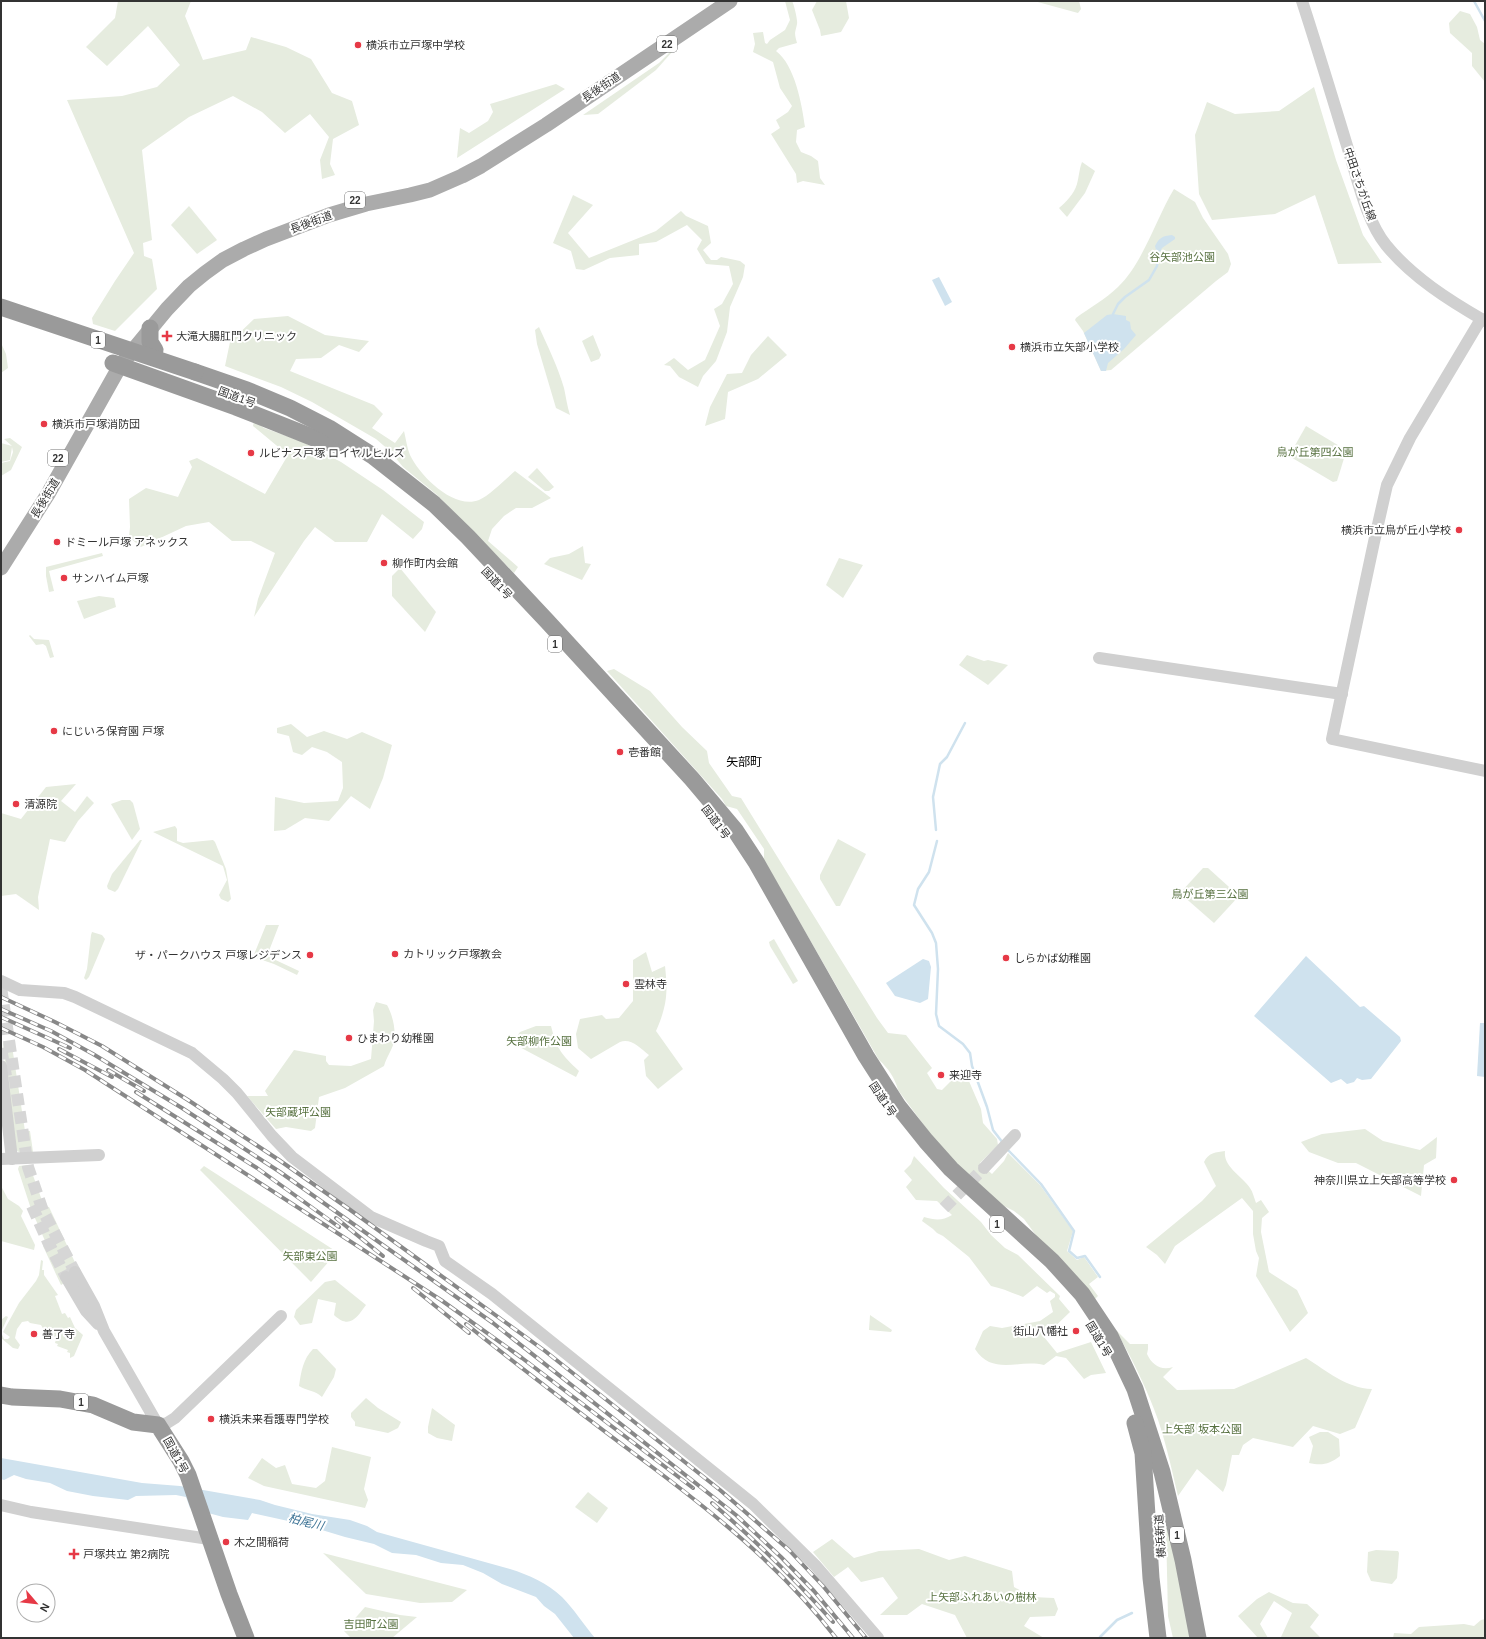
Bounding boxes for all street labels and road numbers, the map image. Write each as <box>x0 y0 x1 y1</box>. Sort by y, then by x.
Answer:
road number: 22 <box>657 36 677 52</box>
street label: 長後街道 <box>579 70 623 104</box>
street label: 中田さちが丘線 <box>1342 146 1378 222</box>
road number: 22 <box>345 192 365 208</box>
street label: 長後街道 <box>288 209 334 235</box>
road number: 1 <box>91 332 105 348</box>
street label: 国道1号 <box>217 385 257 409</box>
road number: 22 <box>48 450 68 466</box>
street label: 長後街道 <box>29 476 61 520</box>
street label: 国道1号 <box>479 565 515 601</box>
road number: 1 <box>548 636 562 652</box>
street label: 国道1号 <box>699 803 733 841</box>
street label: 国道1号 <box>867 1079 899 1119</box>
road number: 1 <box>990 1216 1004 1232</box>
street label: 国道1号 <box>1084 1319 1114 1359</box>
road number: 1 <box>74 1394 88 1410</box>
street label: 国道1号 <box>161 1435 191 1475</box>
street label: 横浜新道 <box>1152 1514 1168 1558</box>
road number: 1 <box>1170 1527 1184 1543</box>

